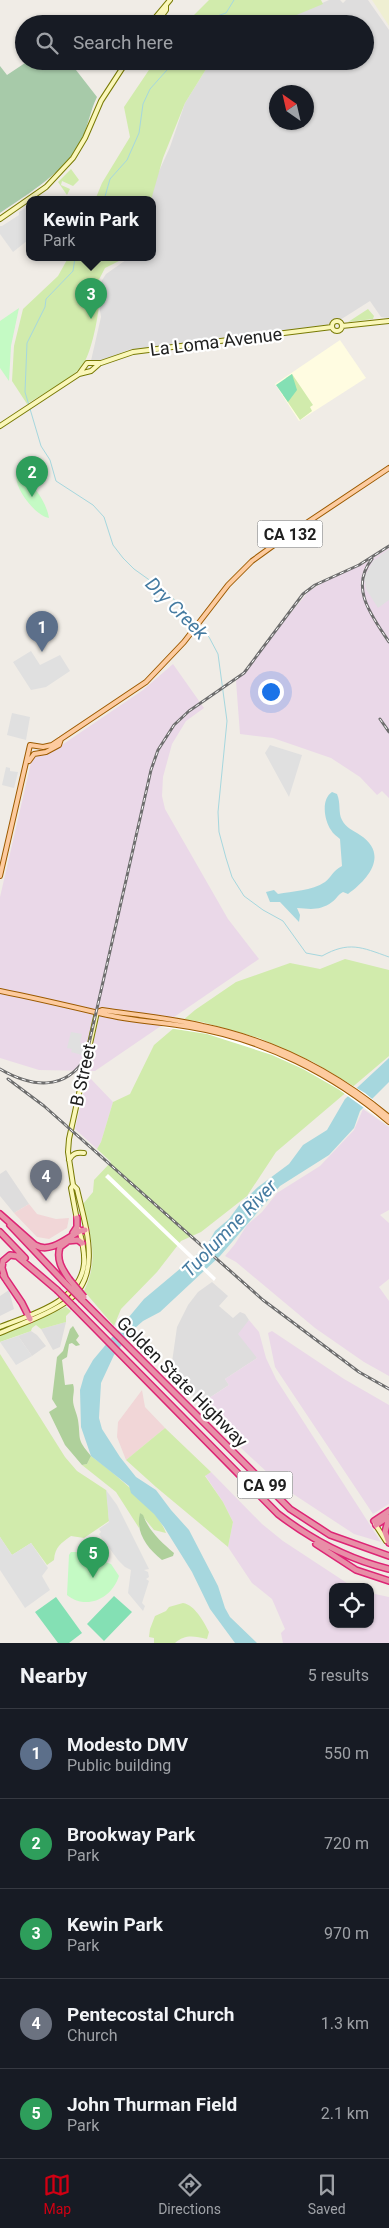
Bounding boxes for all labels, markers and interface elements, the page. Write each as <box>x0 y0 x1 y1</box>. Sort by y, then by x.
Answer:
search box <box>15 15 374 70</box>
icon: search <box>33 29 61 57</box>
text: Search here <box>73 31 173 54</box>
north arrow <box>269 85 314 130</box>
popup <box>26 196 156 261</box>
text: Kewin Park <box>43 208 139 231</box>
text: Park <box>43 231 75 250</box>
pin: 3 <box>75 278 107 319</box>
street label: La Loma Avenue <box>149 323 283 360</box>
pin: 2 <box>16 456 48 497</box>
road number: CA 132 <box>258 520 322 548</box>
water label: Dry Creek <box>141 572 213 645</box>
pin: 1 <box>26 611 58 652</box>
your location <box>258 679 284 705</box>
street label: B Street <box>66 1042 99 1108</box>
pin: 4 <box>30 1160 62 1201</box>
water label: Tuolumne River <box>177 1174 282 1282</box>
street label: Golden State Highway <box>113 1312 252 1452</box>
road number: CA 99 <box>238 1472 292 1498</box>
pin: 5 <box>77 1537 109 1578</box>
map controls <box>329 1583 374 1628</box>
button: locate <box>329 1583 374 1628</box>
text: Nearby <box>20 1664 87 1688</box>
text: 5 results <box>308 1666 369 1685</box>
text: Modesto DMV <box>67 1733 188 1756</box>
text: 1 <box>31 1744 41 1763</box>
text: 550 m <box>324 1744 369 1763</box>
text: Public building <box>67 1756 171 1775</box>
text: Brookway Park <box>67 1823 195 1846</box>
text: 2 <box>31 1834 41 1853</box>
text: 720 m <box>324 1834 369 1853</box>
text: Park <box>67 1846 99 1865</box>
text: Kewin Park <box>67 1913 163 1936</box>
text: 3 <box>31 1924 41 1943</box>
text: 970 m <box>324 1924 369 1943</box>
text: Park <box>67 1936 99 1955</box>
text: Pentecostal Church <box>67 2003 235 2026</box>
text: 4 <box>31 2014 41 2033</box>
text: 1.3 km <box>321 2014 369 2033</box>
text: Church <box>67 2026 118 2045</box>
text: John Thurman Field <box>67 2093 237 2116</box>
text: 5 <box>31 2104 41 2123</box>
text: 2.1 km <box>321 2104 369 2123</box>
text: Park <box>67 2116 99 2135</box>
tab: Map <box>43 2171 71 2217</box>
tab: Directions <box>158 2171 221 2217</box>
tab: Saved <box>308 2171 346 2217</box>

